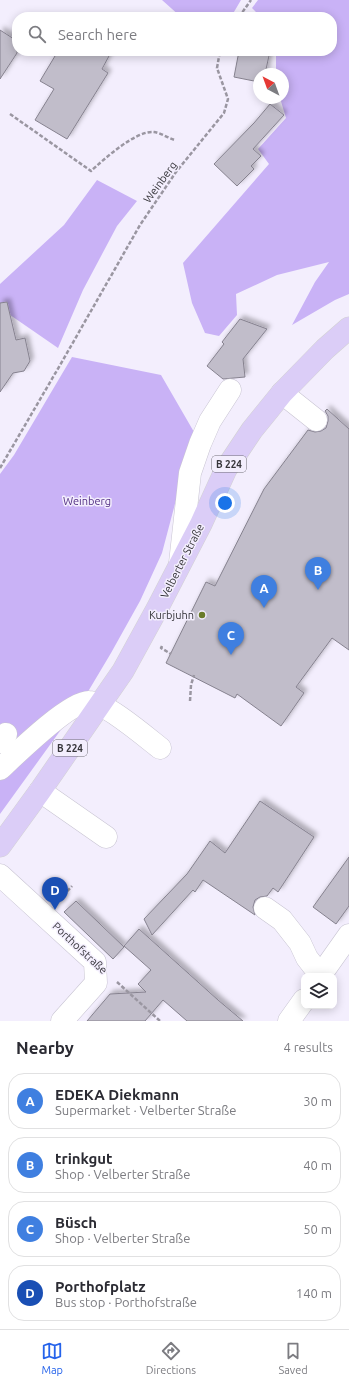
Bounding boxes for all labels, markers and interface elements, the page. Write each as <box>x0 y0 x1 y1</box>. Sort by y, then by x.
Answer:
search box <box>12 12 337 56</box>
icon: search <box>26 23 48 45</box>
text: Search here <box>58 26 137 43</box>
north arrow <box>253 68 289 104</box>
street label: Weinberg <box>141 159 179 205</box>
road number: B 224 <box>212 456 246 472</box>
your location <box>215 493 235 513</box>
park label: Weinberg <box>63 495 111 507</box>
street label: Velberter Straße <box>158 522 206 600</box>
pin: B <box>305 557 331 590</box>
pin: A <box>251 575 277 608</box>
place label: Kurbjuhn <box>149 609 194 621</box>
marker: Kurbjuhn <box>197 610 207 620</box>
pin: C <box>218 622 244 655</box>
road number: B 224 <box>53 740 87 756</box>
pin: D <box>42 877 68 910</box>
street label: Porthofstraße <box>50 920 110 976</box>
map controls <box>301 973 337 1009</box>
button: layers <box>301 973 337 1009</box>
text: Nearby <box>16 1038 74 1057</box>
text: 4 results <box>283 1040 333 1054</box>
text: EDEKA Diekmann <box>55 1086 179 1103</box>
text: A <box>25 1094 35 1108</box>
text: 30 m <box>303 1094 332 1108</box>
text: Supermarket · Velberter Straße <box>55 1103 236 1117</box>
text: trinkgut <box>55 1150 113 1167</box>
text: B <box>26 1158 34 1172</box>
text: 40 m <box>303 1158 332 1172</box>
text: Shop · Velberter Straße <box>55 1167 190 1181</box>
text: Büsch <box>55 1214 97 1231</box>
text: C <box>26 1222 34 1236</box>
text: 50 m <box>303 1222 332 1236</box>
text: Shop · Velberter Straße <box>55 1231 190 1245</box>
text: Porthofplatz <box>55 1278 146 1295</box>
text: D <box>25 1286 35 1300</box>
text: 140 m <box>296 1286 332 1300</box>
text: Bus stop · Porthofstraße <box>55 1295 197 1309</box>
tab: Map <box>41 1340 63 1376</box>
tab: Directions <box>146 1340 196 1376</box>
tab: Saved <box>278 1340 308 1376</box>

